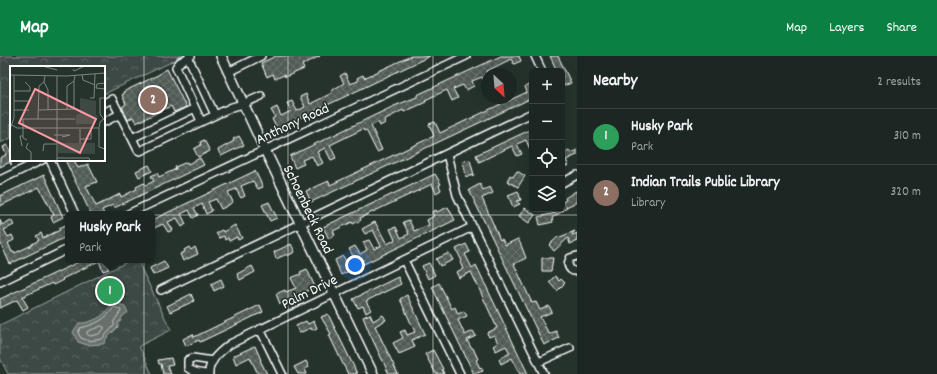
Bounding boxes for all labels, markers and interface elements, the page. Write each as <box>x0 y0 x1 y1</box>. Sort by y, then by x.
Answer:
text: Map <box>20 15 49 42</box>
text: Map <box>786 18 807 38</box>
text: Layers <box>829 18 864 38</box>
text: Share <box>886 18 917 38</box>
inset map <box>10 66 105 161</box>
north arrow <box>481 68 517 104</box>
map controls <box>529 68 565 212</box>
button: + <box>529 68 565 104</box>
text: Nearby <box>593 70 637 94</box>
text: 2 results <box>877 73 921 92</box>
pin: 2 <box>140 85 166 115</box>
street label: Anthony Road <box>253 98 333 151</box>
button: − <box>529 104 565 140</box>
text: Husky Park <box>631 116 693 138</box>
text: 1 <box>605 127 607 146</box>
text: 310 m <box>893 127 921 146</box>
text: Park <box>631 138 653 157</box>
button: locate <box>529 140 565 176</box>
street label: Schoenbeck Road <box>276 162 338 258</box>
text: Indian Trails Public Library <box>631 172 780 194</box>
button: layers <box>529 176 565 212</box>
text: 2 <box>603 183 609 202</box>
text: 320 m <box>891 183 921 202</box>
text: Library <box>631 194 665 213</box>
popup <box>65 211 155 263</box>
text: Husky Park <box>79 217 141 239</box>
text: Park <box>79 239 101 258</box>
your location <box>345 255 365 275</box>
street label: Palm Drive <box>278 270 342 316</box>
pin: 1 <box>97 276 123 306</box>

